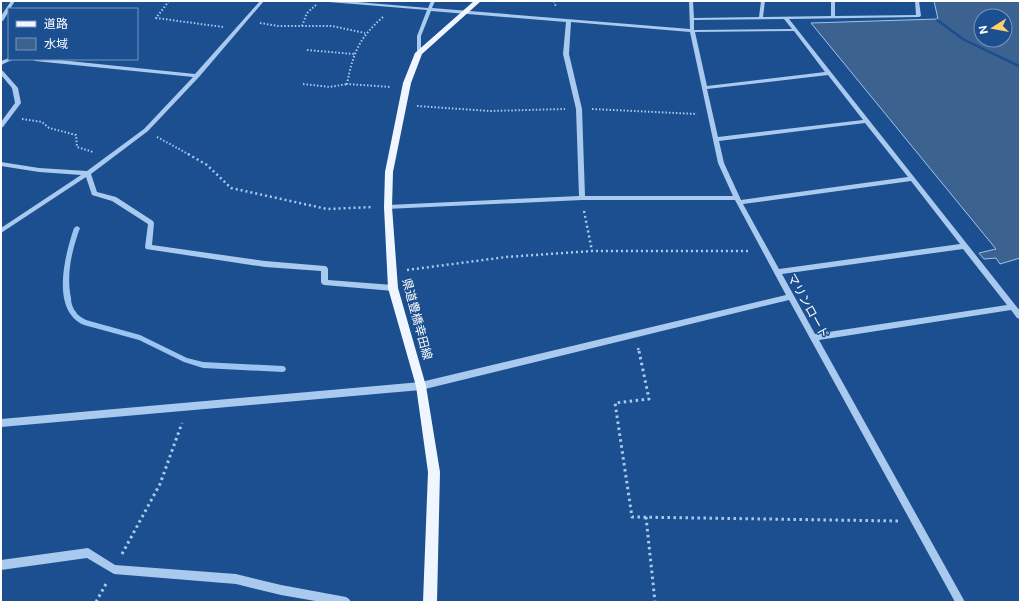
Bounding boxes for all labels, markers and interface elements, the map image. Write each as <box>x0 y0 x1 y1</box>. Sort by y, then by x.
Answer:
legend <box>8 8 138 60</box>
north arrow <box>973 8 1013 48</box>
text: 道路 <box>44 17 68 31</box>
text: N <box>976 25 990 35</box>
text: 水域 <box>44 37 68 51</box>
street label: マリンロード <box>784 271 832 341</box>
street label: 県道豊橋幸田線 <box>399 277 435 361</box>

